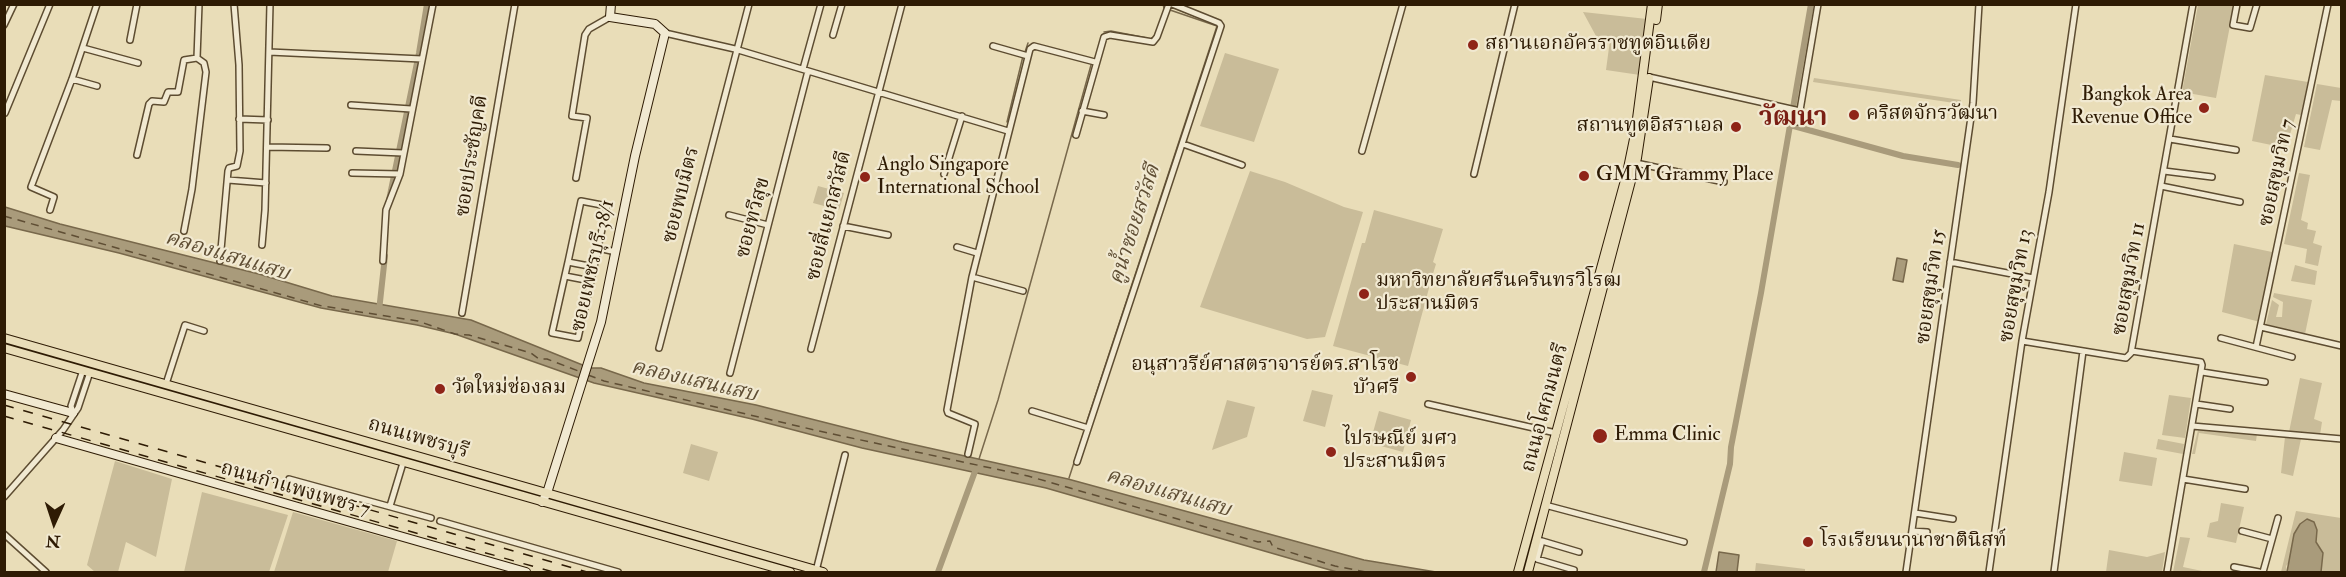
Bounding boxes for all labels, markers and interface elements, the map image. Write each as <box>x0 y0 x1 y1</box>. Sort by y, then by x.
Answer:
place label: สถานเอกอัครราชทูตอินเดีย <box>1485 33 1711 57</box>
marker: สถานเอกอัครราชทูตอินเดีย <box>1466 38 1480 52</box>
place label: Bangkok Area Revenue Office <box>2071 84 2192 131</box>
street label: ซอยประชัญคดี <box>452 94 494 218</box>
marker: Bangkok Area Revenue Office <box>2197 101 2211 115</box>
district label: วัฒนา <box>1759 103 1827 135</box>
place label: คริสตจักรวัฒนา <box>1866 103 1998 127</box>
marker: คริสตจักรวัฒนา <box>1847 108 1861 122</box>
place label: สถานทูตอิสราเอล <box>1577 115 1724 139</box>
street label: ซอยสุขุมวิท 7 <box>2255 117 2301 229</box>
marker: สถานทูตอิสราเอล <box>1729 120 1743 134</box>
street label: ซอยพบมิตร <box>658 144 706 246</box>
street label: ซอยสี่แยกสวัสดี <box>802 149 858 283</box>
place label: Anglo Singapore International School <box>877 154 1039 201</box>
water label: คูน้ำซอยสวัสดี <box>1105 162 1167 288</box>
place label: GMM Grammy Place <box>1596 164 1773 188</box>
marker: GMM Grammy Place <box>1577 169 1591 183</box>
marker: Anglo Singapore International School <box>858 170 872 184</box>
street label: ซอยทวีสุข <box>732 175 776 261</box>
street label: ซอยเพชรบุรี 38/1 <box>567 198 621 334</box>
street label: ซอยสุขุมวิท 11 <box>2108 221 2152 337</box>
water label: คลองแสนแสบ <box>162 226 292 288</box>
street label: ซอยสุขุมวิท 13 <box>1995 227 2039 345</box>
street label: ซอยสุขุมวิท 15 <box>1912 228 1952 346</box>
place label: มหาวิทยาลัยศรีนครินทรวิโรฒ ประสานมิตร <box>1376 270 1622 317</box>
marker: มหาวิทยาลัยศรีนครินทรวิโรฒ ประสานมิตร <box>1357 287 1371 301</box>
street label: ถนนอโศกมนตรี <box>1517 341 1575 475</box>
place label: อนุสาวรีย์ศาสตราจารย์ดร.สาโรช บัวศรี <box>1131 354 1399 401</box>
water label: คลองแสนแสบ <box>628 355 760 409</box>
marker: อนุสาวรีย์ศาสตราจารย์ดร.สาโรช บัวศรี <box>1404 370 1418 384</box>
place label: วัดใหม่ช่องลม <box>452 377 566 401</box>
marker: วัดใหม่ช่องลม <box>433 382 447 396</box>
street label: ถนนเพชรบุรี <box>365 413 471 465</box>
place label: Emma Clinic <box>1614 424 1721 448</box>
marker: Emma Clinic <box>1591 427 1609 445</box>
place label: ไปรษณีย์ มศว ประสานมิตร <box>1343 428 1457 475</box>
marker: ไปรษณีย์ มศว ประสานมิตร <box>1324 445 1338 459</box>
street label: ถนนกำแพงเพชร 7 <box>218 457 372 523</box>
water label: คลองแสนแสบ <box>1103 464 1233 524</box>
north arrow <box>24 493 84 553</box>
place label: โรงเรียนนานาชาตินิสท์ <box>1820 530 2007 554</box>
text: N <box>45 531 61 551</box>
marker: โรงเรียนนานาชาตินิสท์ <box>1801 535 1815 549</box>

